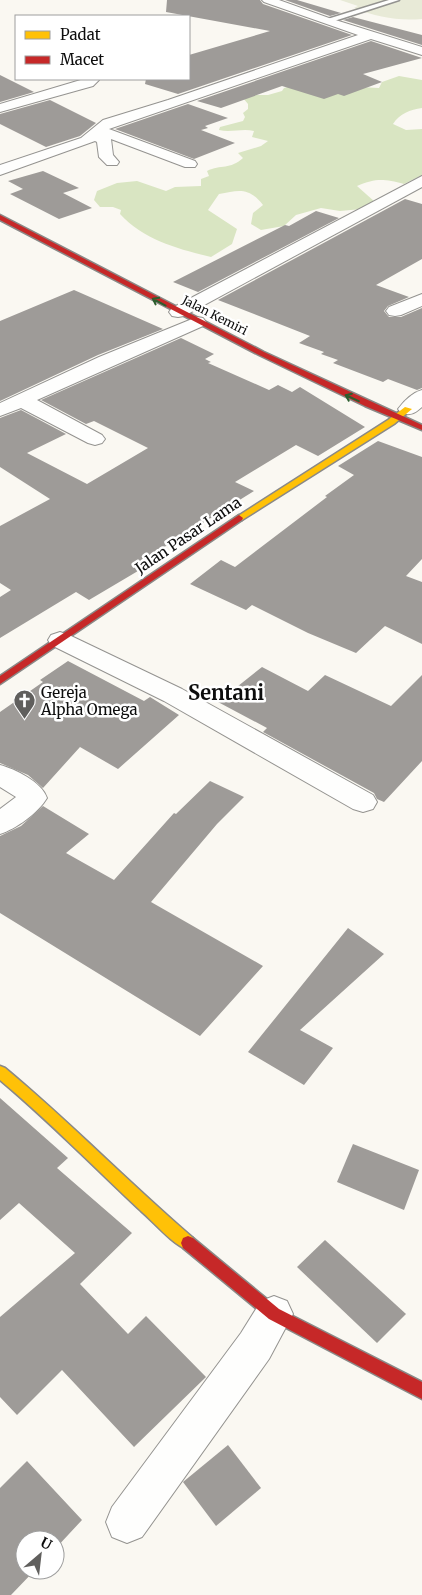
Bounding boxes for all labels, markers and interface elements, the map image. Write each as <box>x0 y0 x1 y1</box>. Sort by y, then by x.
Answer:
legend <box>15 15 190 80</box>
text: Padat <box>60 25 101 44</box>
text: Macet <box>60 50 104 69</box>
street label: Jalan Kemiri <box>179 292 250 338</box>
one-way arrow <box>152 297 167 306</box>
one-way arrow <box>345 393 360 403</box>
street label: Jalan Pasar Lama <box>131 493 245 578</box>
district label: Sentani <box>188 680 264 705</box>
place label: Gereja Alpha Omega <box>40 683 138 719</box>
church icon: Gereja Alpha Omega <box>13 689 37 720</box>
north arrow <box>15 1530 65 1580</box>
text: U <box>37 1533 55 1554</box>

